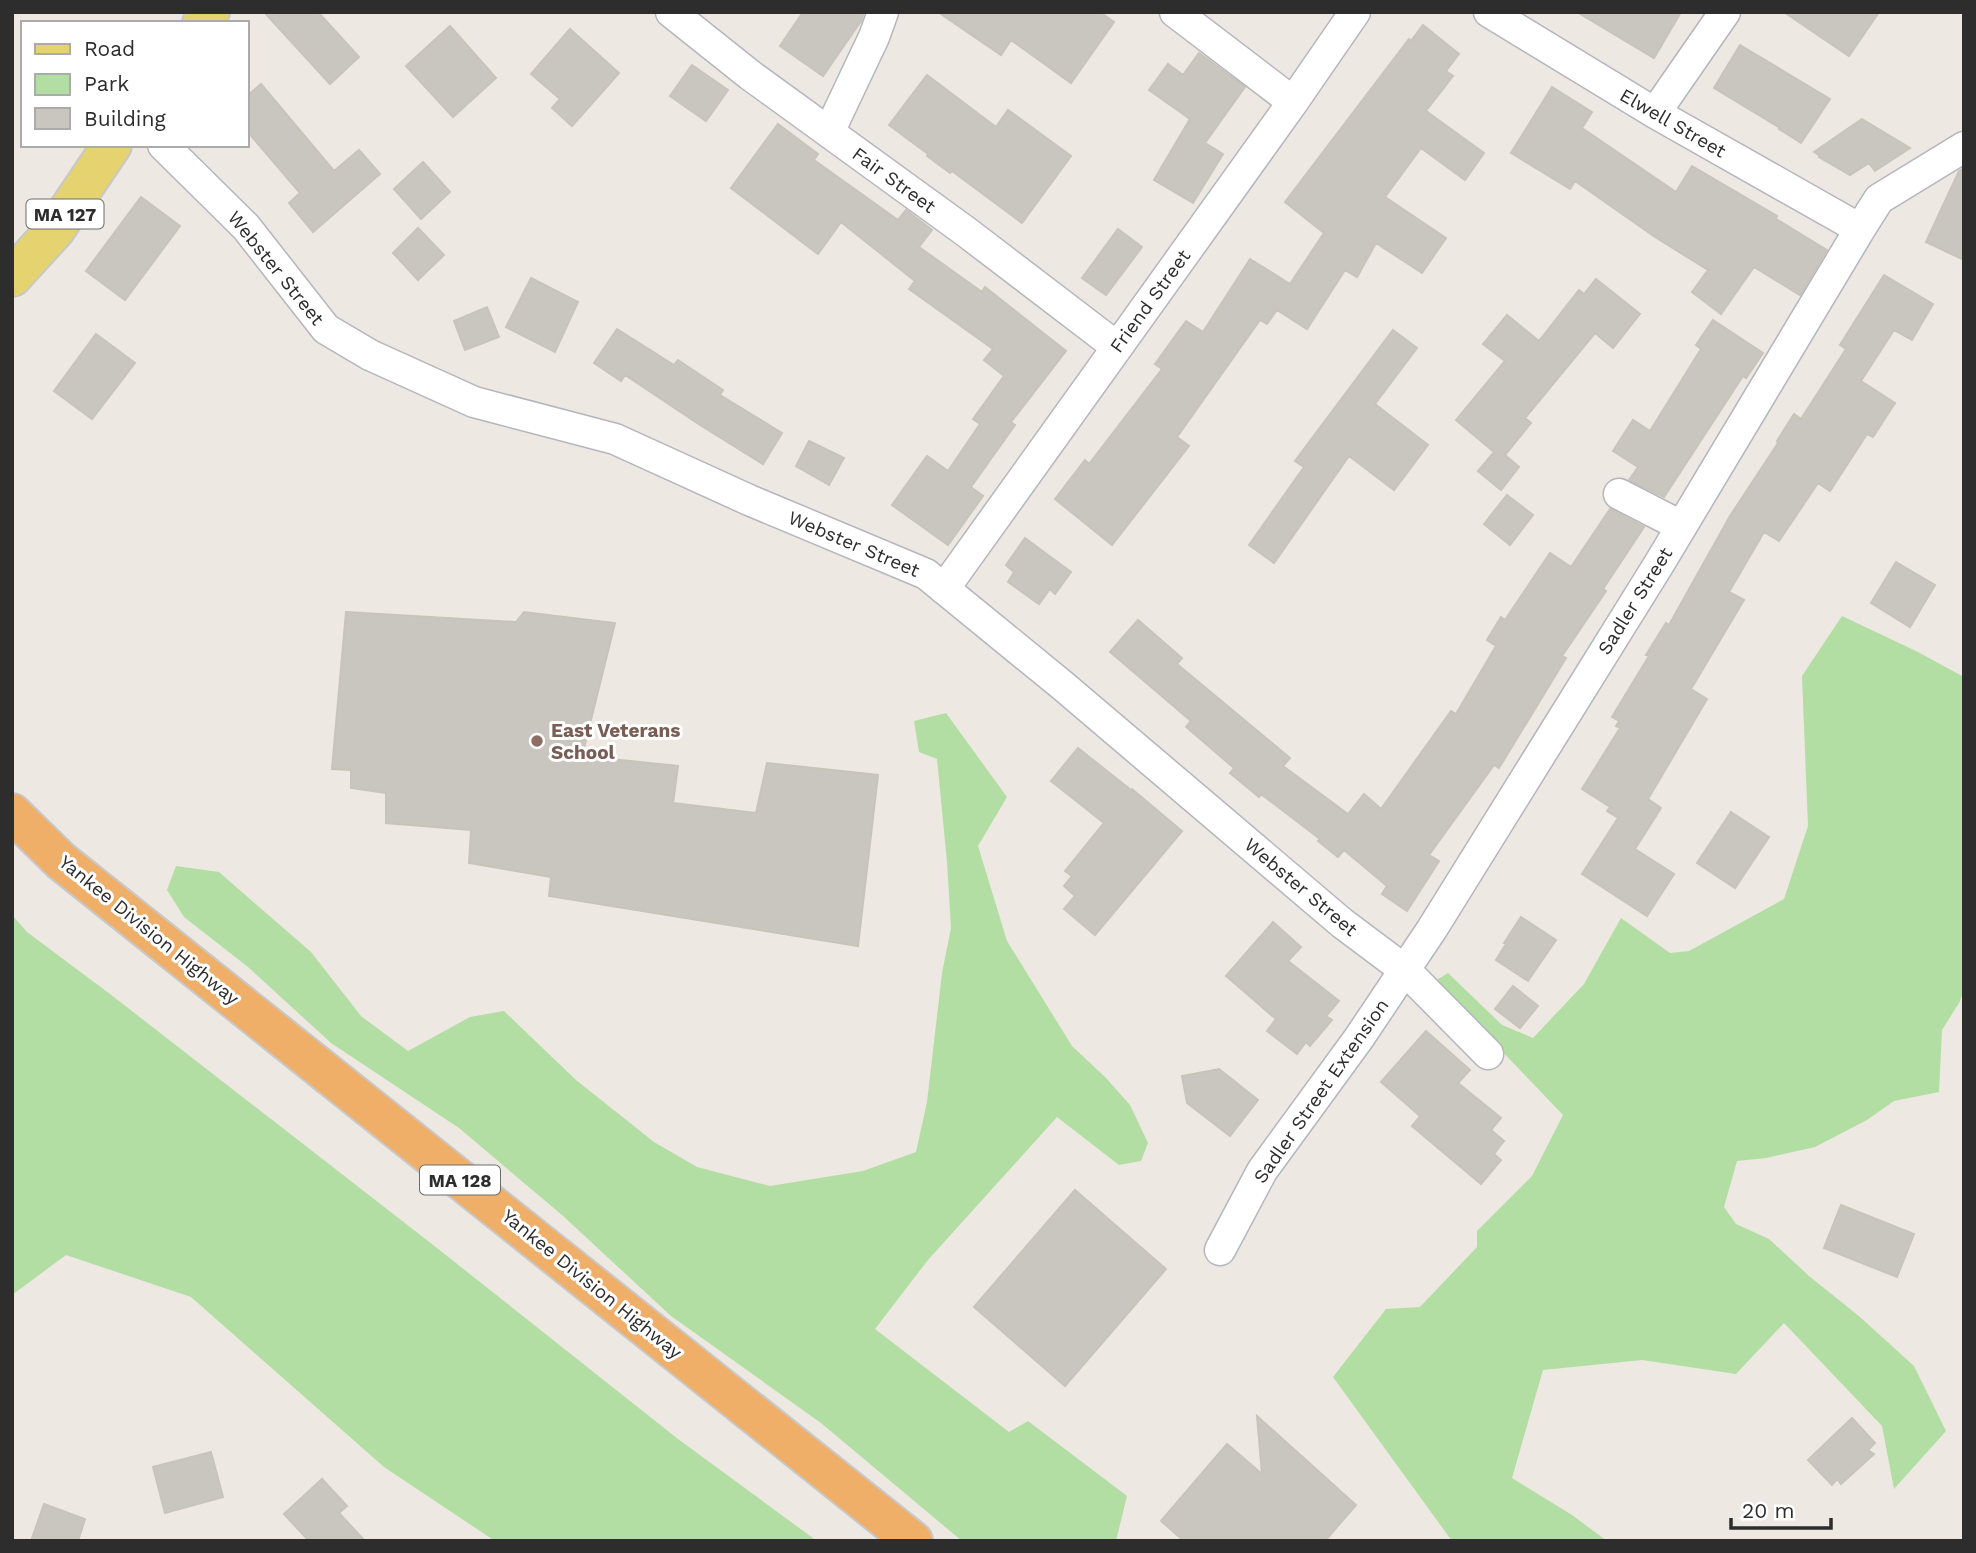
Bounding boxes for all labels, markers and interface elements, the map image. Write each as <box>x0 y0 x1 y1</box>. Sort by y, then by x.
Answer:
legend <box>21 21 248 147</box>
text: Road <box>84 36 135 61</box>
text: Park <box>84 71 129 96</box>
street label: Elwell Street <box>1616 83 1730 163</box>
text: Building <box>84 106 166 131</box>
street label: Fair Street <box>848 142 940 218</box>
road number: MA 127 <box>27 200 104 229</box>
street label: Webster Street <box>223 206 329 330</box>
street label: Friend Street <box>1105 245 1195 357</box>
street label: Webster Street <box>785 506 923 582</box>
street label: Sadler Street <box>1593 543 1677 659</box>
place label: East Veterans School <box>551 719 680 764</box>
marker: East Veterans School <box>529 733 545 749</box>
street label: Webster Street <box>1240 833 1362 941</box>
street label: Yankee Division Highway <box>54 850 244 1010</box>
street label: Sadler Street Extension <box>1248 994 1394 1188</box>
road number: MA 128 <box>420 1166 500 1195</box>
street label: Yankee Division Highway <box>497 1204 687 1364</box>
scale bar <box>1731 1486 1831 1530</box>
text: 20 m <box>1742 1498 1794 1523</box>

